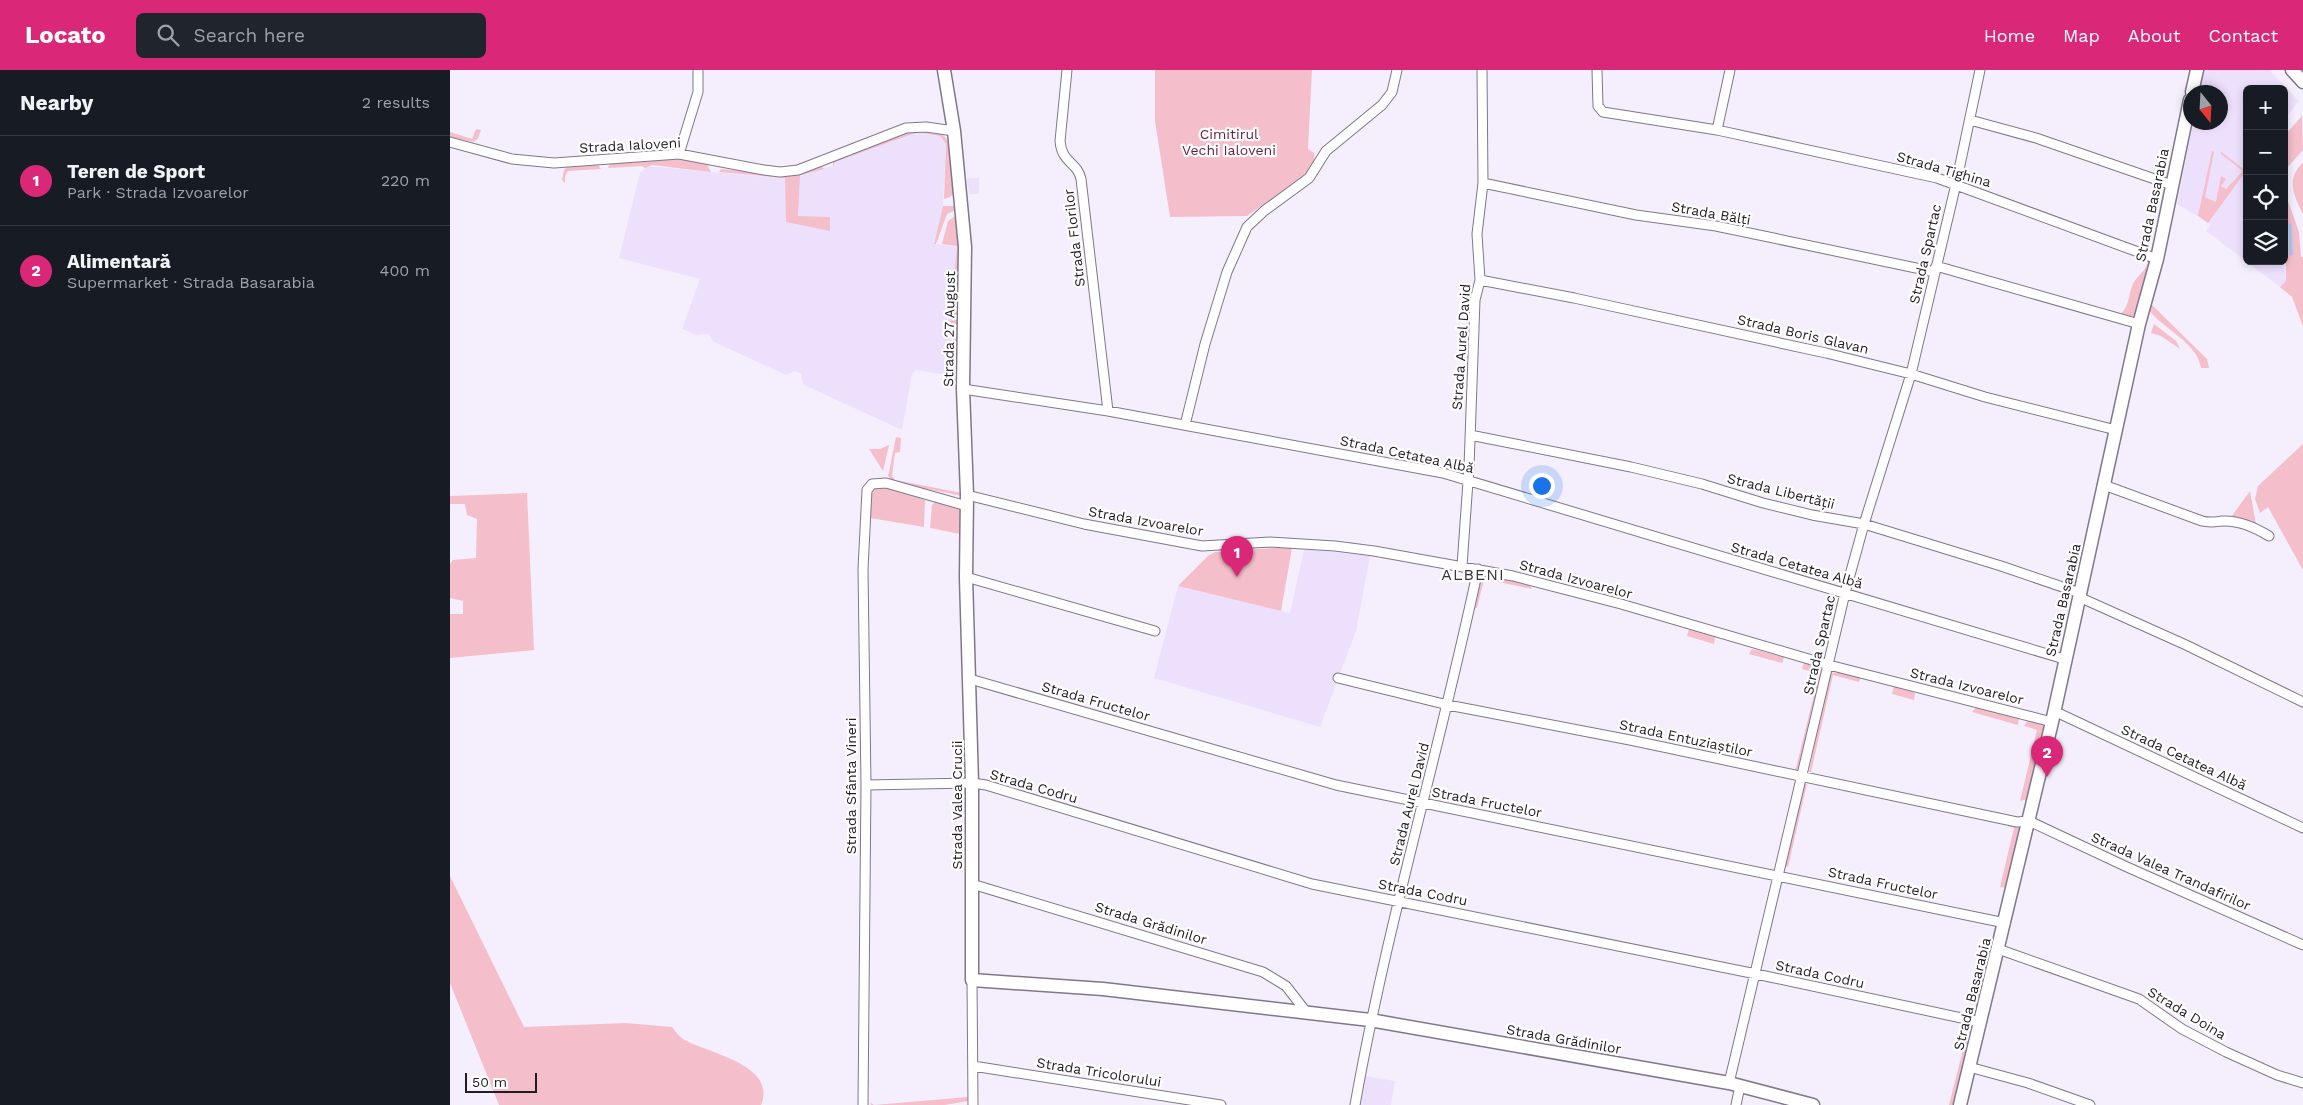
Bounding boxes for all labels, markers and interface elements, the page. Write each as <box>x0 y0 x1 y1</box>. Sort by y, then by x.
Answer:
search box <box>136 13 486 58</box>
text: Locato <box>25 21 106 49</box>
icon: search <box>154 21 182 49</box>
text: Search here <box>194 24 305 47</box>
text: Home <box>1984 25 2035 46</box>
text: Map <box>2063 25 2100 46</box>
text: About <box>2128 25 2180 46</box>
text: Contact <box>2208 25 2278 46</box>
north arrow <box>2183 85 2228 130</box>
map controls <box>2243 85 2288 265</box>
button: + <box>2243 85 2288 130</box>
text: Nearby <box>20 90 93 115</box>
text: 2 results <box>362 93 430 112</box>
park label: Cimitirul Vechi Ialoveni <box>1182 126 1276 158</box>
button: − <box>2243 130 2288 175</box>
street label: Strada Ialoveni <box>579 134 681 156</box>
street label: Strada Basarabia <box>2132 147 2172 263</box>
street label: Strada Tighina <box>1895 148 1993 190</box>
text: Teren de Sport <box>67 160 205 183</box>
text: 1 <box>33 171 39 190</box>
text: 220 m <box>381 171 430 190</box>
button: locate <box>2243 175 2288 220</box>
text: Park · Strada Izvoarelor <box>67 183 249 202</box>
street label: Strada Florilor <box>1060 188 1088 288</box>
street label: Strada Bălți <box>1670 198 1752 229</box>
street label: Strada Spartac <box>1906 202 1944 305</box>
button: layers <box>2243 220 2288 265</box>
text: Alimentară <box>67 250 171 273</box>
text: 2 <box>31 261 41 280</box>
text: 400 m <box>380 261 430 280</box>
street label: Strada 27 August <box>940 271 958 387</box>
text: Supermarket · Strada Basarabia <box>67 273 315 292</box>
street label: Strada Aurel David <box>1449 283 1473 411</box>
street label: Strada Boris Glavan <box>1736 311 1870 357</box>
street label: Strada Cetatea Albă <box>1339 432 1475 476</box>
street label: Strada Libertății <box>1725 470 1837 513</box>
your location <box>1529 473 1555 499</box>
street label: Strada Izvoarelor <box>1087 503 1205 539</box>
pin: 1 <box>1221 536 1253 577</box>
street label: Strada Cetatea Albă <box>1729 539 1865 592</box>
street label: Strada Basarabia <box>2042 542 2084 658</box>
street label: Strada Izvoarelor <box>1518 556 1635 602</box>
district label: ALBENI <box>1441 565 1505 584</box>
street label: Strada Spartac <box>1800 593 1838 696</box>
street label: Strada Izvoarelor <box>1909 664 2026 708</box>
street label: Strada Fructelor <box>1040 678 1152 724</box>
street label: Strada Entuziaștilor <box>1618 716 1754 761</box>
street label: Strada Sfânta Vineri <box>843 718 859 854</box>
street label: Strada Cetatea Albă <box>2119 721 2249 793</box>
pin: 2 <box>2031 736 2063 777</box>
street label: Strada Valea Crucii <box>949 740 965 870</box>
street label: Strada Aurel David <box>1386 741 1432 867</box>
street label: Strada Codru <box>988 766 1080 806</box>
street label: Strada Fructelor <box>1431 783 1544 821</box>
street label: Strada Valea Trandafirilor <box>2089 829 2253 914</box>
street label: Strada Fructelor <box>1827 864 1940 903</box>
street label: Strada Codru <box>1377 876 1469 908</box>
street label: Strada Grădinilor <box>1093 898 1209 948</box>
street label: Strada Basarabia <box>1950 936 1994 1052</box>
street label: Strada Codru <box>1774 957 1866 991</box>
street label: Strada Doina <box>2145 983 2229 1043</box>
street label: Strada Grădinilor <box>1505 1021 1623 1057</box>
street label: Strada Tricolorului <box>1036 1054 1162 1090</box>
scale bar <box>465 1070 538 1093</box>
text: 50 m <box>472 1074 507 1090</box>

